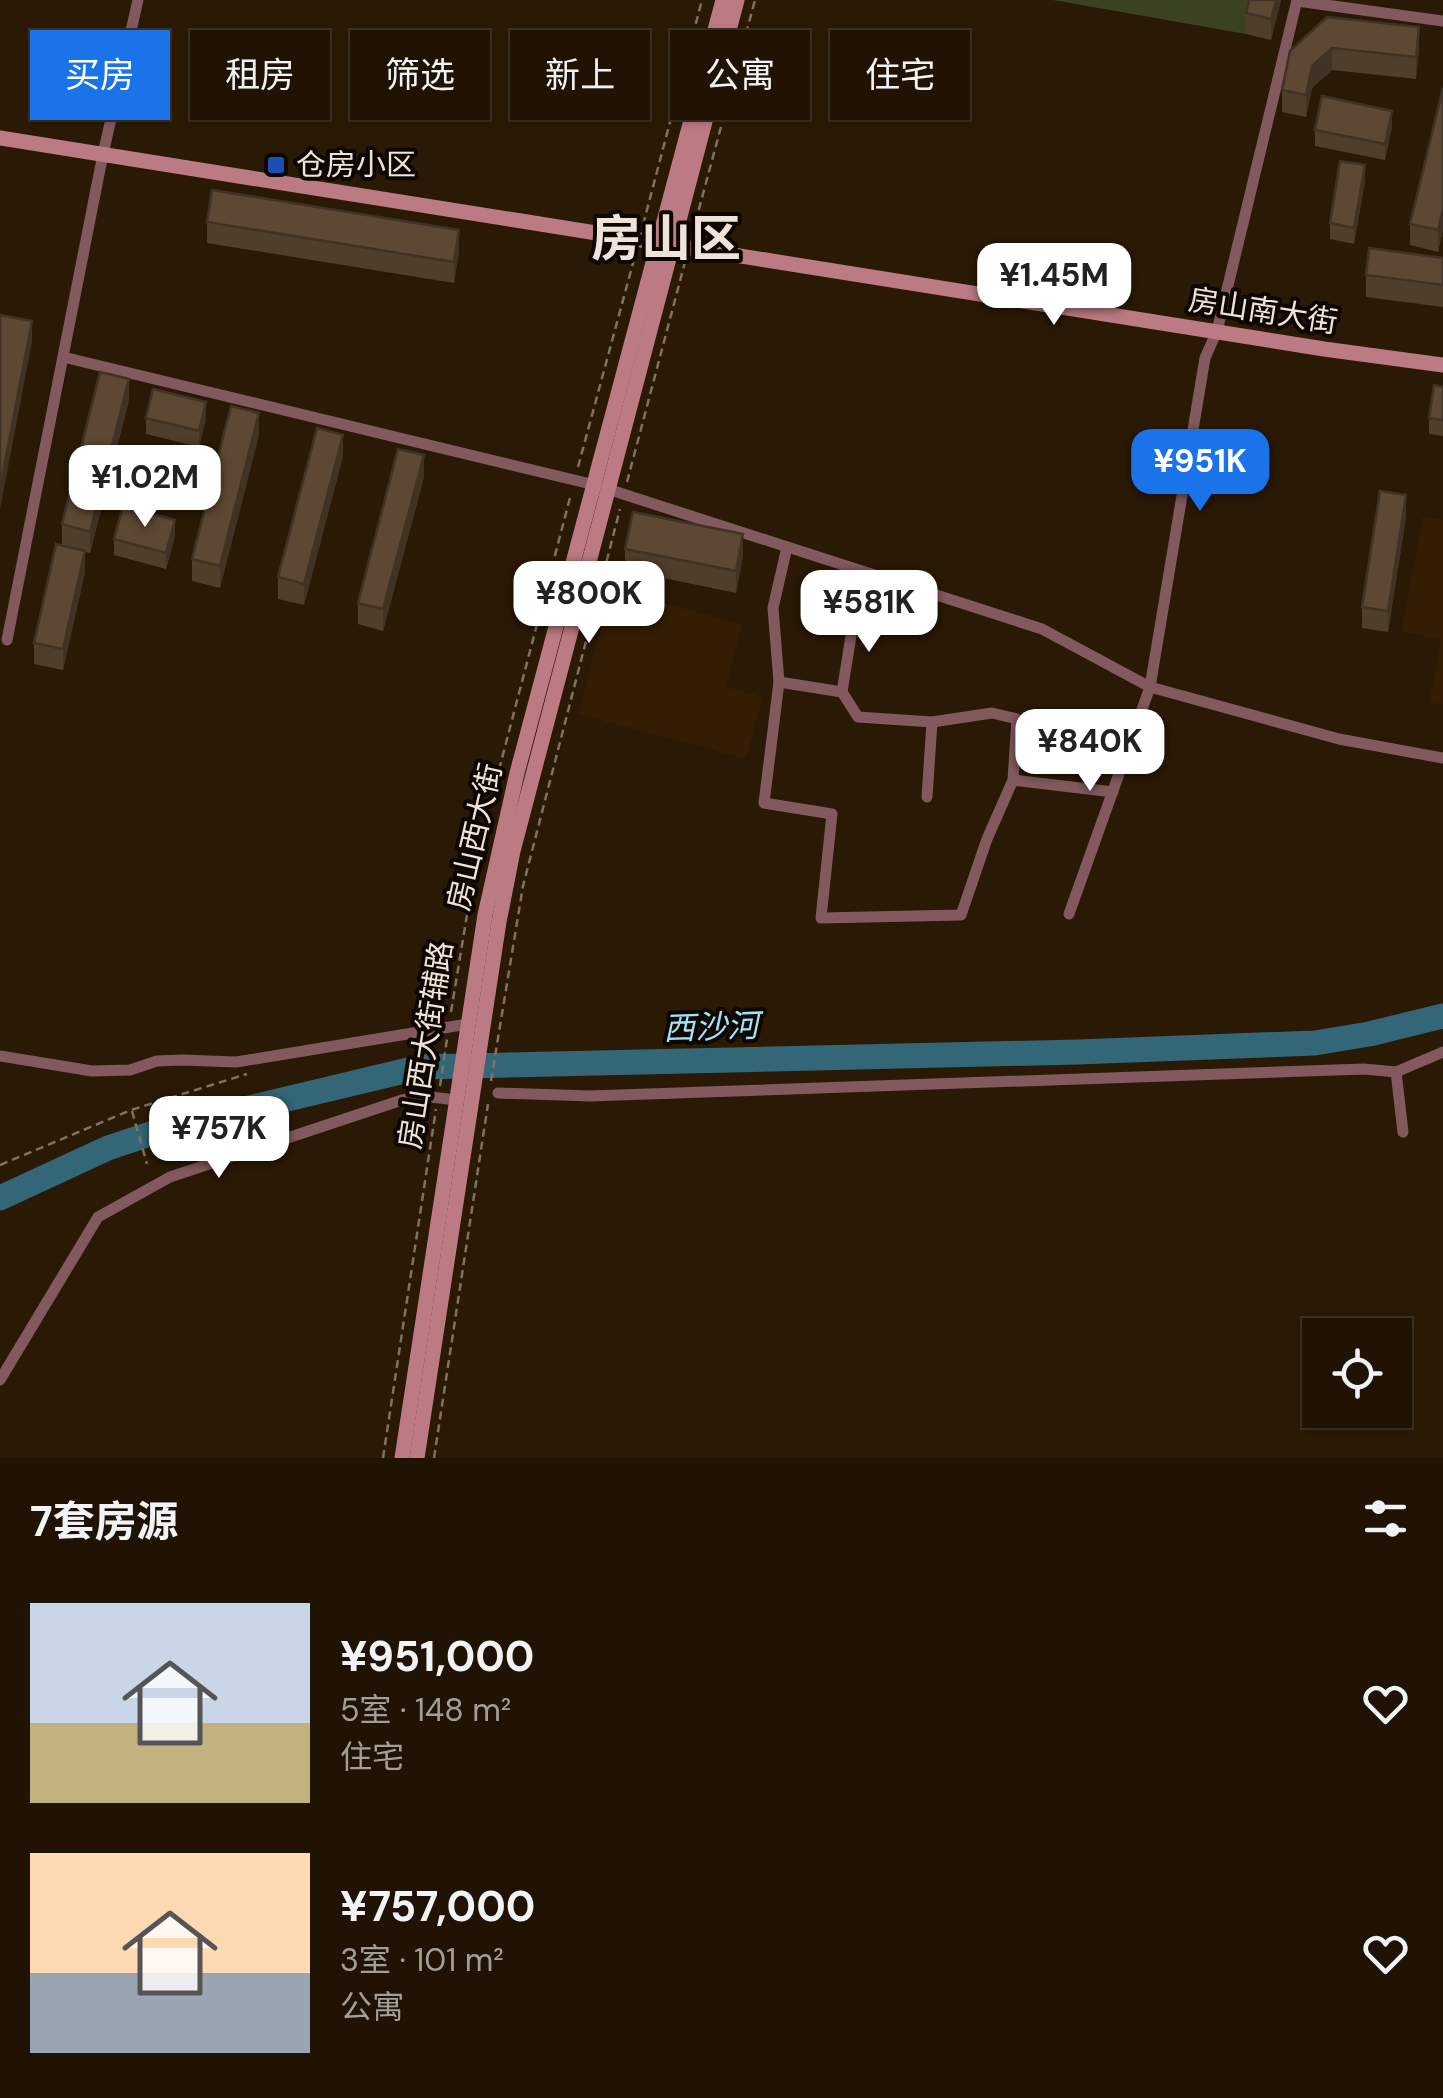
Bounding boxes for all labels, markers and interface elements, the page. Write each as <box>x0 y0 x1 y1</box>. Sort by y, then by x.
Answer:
chip: 买房 <box>30 30 170 120</box>
chip: 租房 <box>190 30 330 120</box>
chip: 筛选 <box>350 30 490 120</box>
chip: 新上 <box>510 30 650 120</box>
chip: 公寓 <box>670 30 810 120</box>
chip: 住宅 <box>830 30 970 120</box>
place label: 仓房小区 <box>296 145 416 184</box>
marker: 仓房小区 <box>265 154 287 176</box>
district label: 房山区 <box>591 206 741 272</box>
pin: ¥1.45M <box>973 243 1135 328</box>
text: ¥1.45M <box>999 254 1109 296</box>
street label: 房山南大街 <box>1186 280 1340 341</box>
pin: ¥951K <box>1130 429 1270 514</box>
text: ¥951K <box>1153 440 1247 482</box>
pin: ¥1.02M <box>64 445 226 530</box>
text: ¥1.02M <box>91 456 199 498</box>
pin: ¥800K <box>519 561 659 646</box>
pin: ¥581K <box>799 570 939 655</box>
text: ¥800K <box>535 572 643 614</box>
text: ¥581K <box>823 581 915 623</box>
pin: ¥840K <box>1020 709 1160 794</box>
text: ¥840K <box>1037 720 1143 762</box>
street label: 房山西大街 <box>439 759 510 914</box>
street label: 房山西大街辅路 <box>390 938 461 1152</box>
water label: 西沙河 <box>662 1004 766 1050</box>
pin: ¥757K <box>149 1096 289 1181</box>
text: ¥757K <box>171 1107 267 1149</box>
map controls <box>1302 1318 1412 1428</box>
button: locate <box>1302 1318 1412 1428</box>
icon: filters <box>1358 1491 1413 1546</box>
text: 7套房源 <box>30 1494 179 1549</box>
text: ¥951,000 <box>340 1629 534 1684</box>
icon: home <box>110 1643 230 1763</box>
icon: heart <box>1358 1676 1413 1731</box>
text: 5室 · 148 m² <box>340 1689 511 1731</box>
text: 住宅 <box>340 1736 404 1778</box>
text: ¥757,000 <box>340 1879 535 1934</box>
icon: home <box>110 1893 230 2013</box>
icon: heart <box>1358 1926 1413 1981</box>
text: 3室 · 101 m² <box>340 1939 504 1981</box>
text: 公寓 <box>340 1986 404 2028</box>

